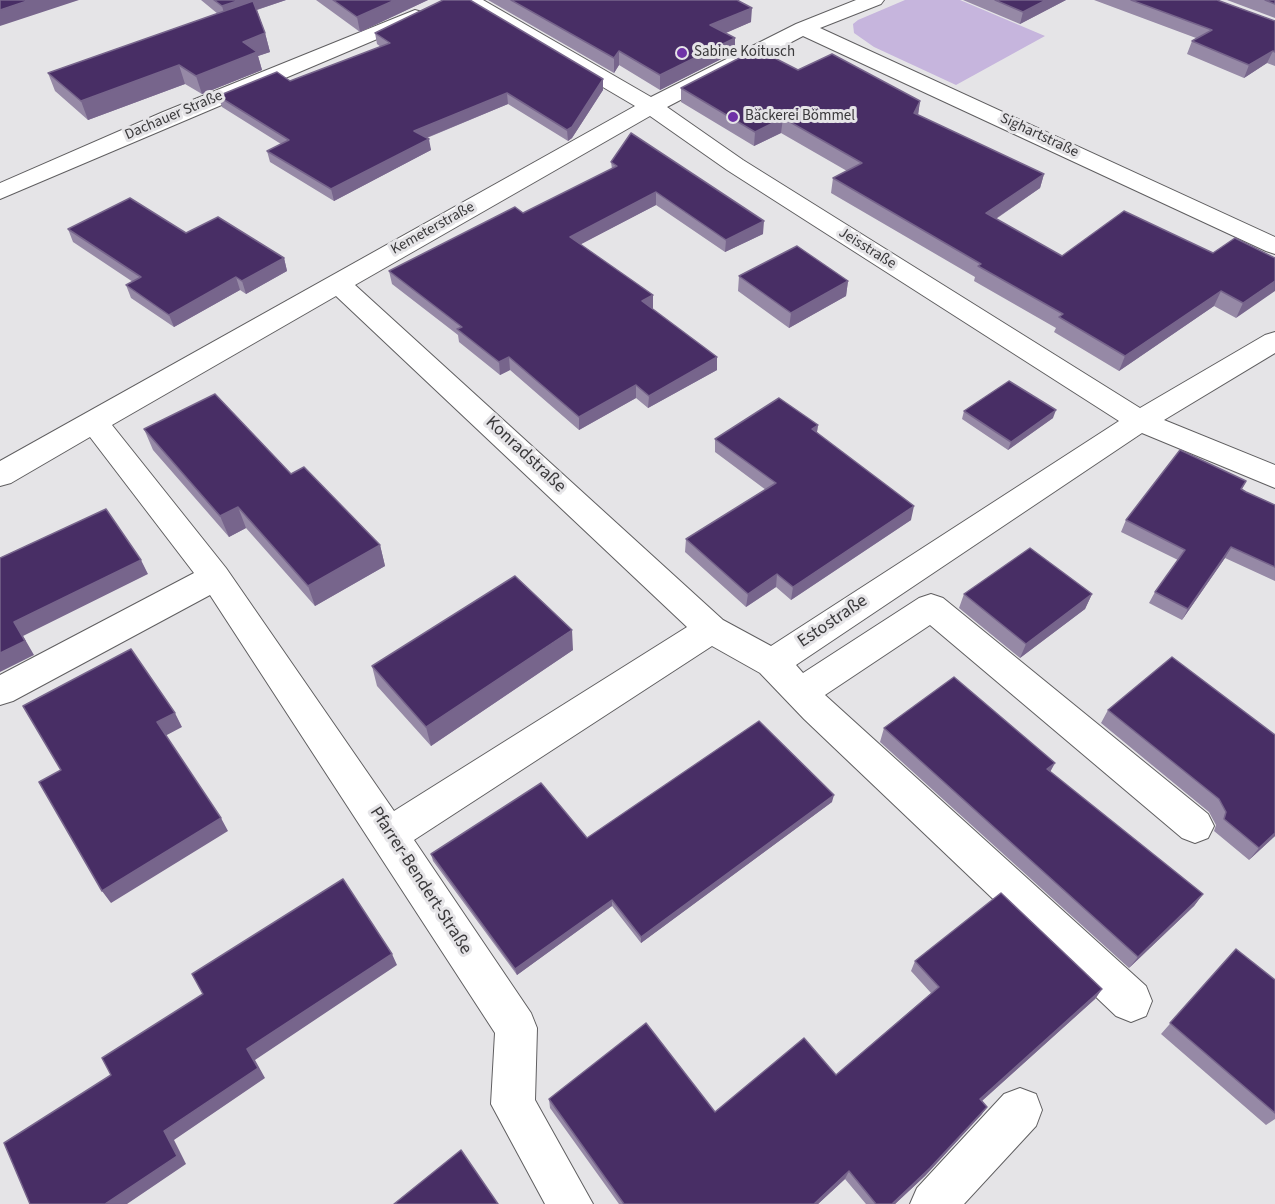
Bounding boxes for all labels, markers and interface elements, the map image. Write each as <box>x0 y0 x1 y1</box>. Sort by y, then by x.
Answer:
place label: Sabine Koitusch <box>694 44 795 62</box>
marker: Sabine Koitusch <box>675 46 689 60</box>
street label: Dachauer Straße <box>122 87 226 145</box>
place label: Bäckerei Bömmel <box>745 108 855 126</box>
marker: Bäckerei Bömmel <box>726 110 740 124</box>
street label: Sighartstraße <box>997 110 1081 162</box>
street label: Kemeterstraße <box>388 199 478 259</box>
street label: Jeisstraße <box>835 224 899 274</box>
street label: Konradstraße <box>480 412 570 498</box>
street label: Estostraße <box>794 591 872 653</box>
street label: Pfarrer-Bendert-Straße <box>364 803 476 959</box>

